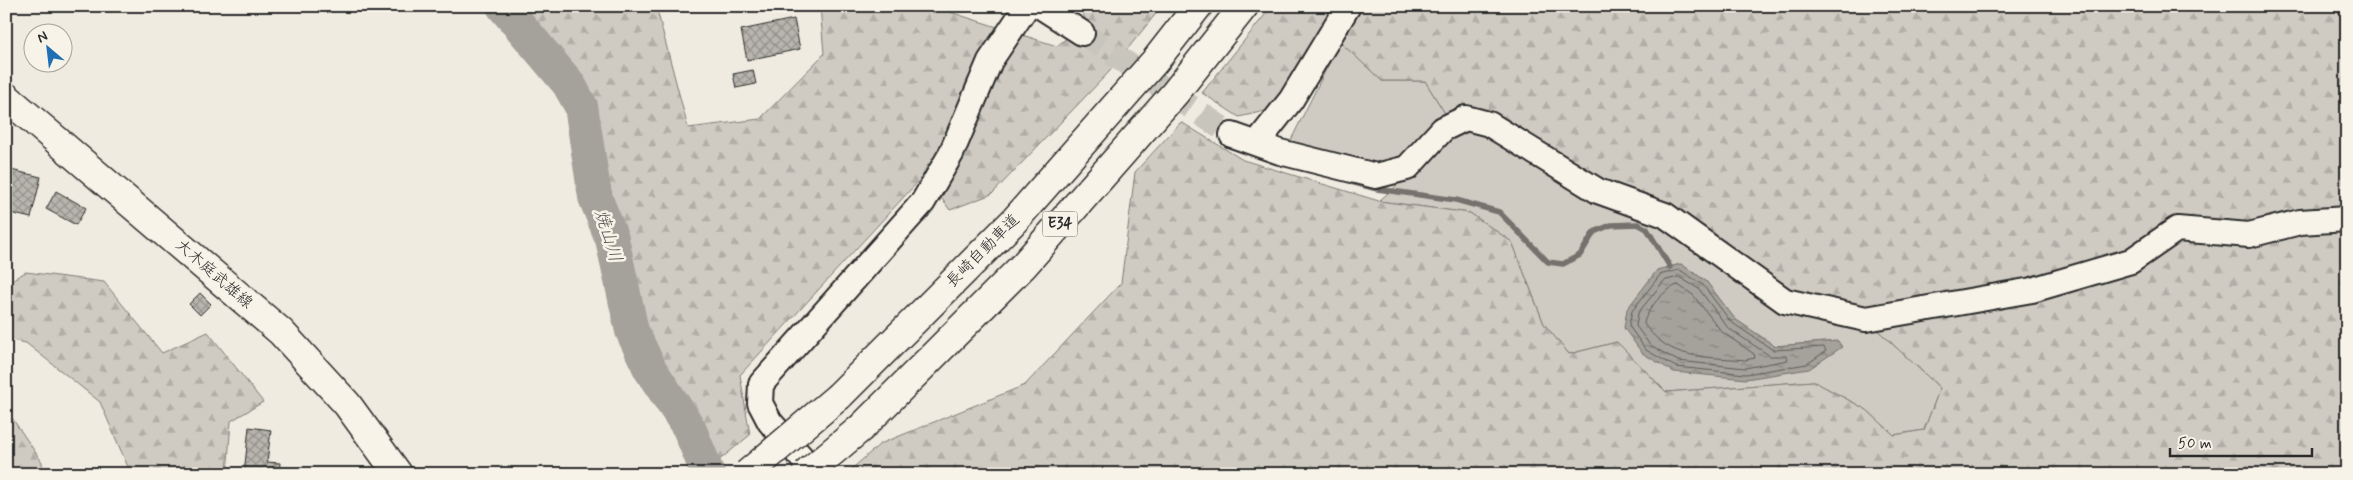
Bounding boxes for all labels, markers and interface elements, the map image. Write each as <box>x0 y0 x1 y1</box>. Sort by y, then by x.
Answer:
north arrow <box>22 22 72 72</box>
text: N <box>34 27 51 48</box>
water label: 焼山川 <box>589 207 627 265</box>
street label: 長崎自動車道 <box>942 210 1024 292</box>
road number: E34 <box>1042 212 1078 236</box>
street label: 大木庭武雄線 <box>171 235 257 313</box>
scale bar <box>2170 425 2313 457</box>
text: 50 m <box>2178 434 2212 454</box>

